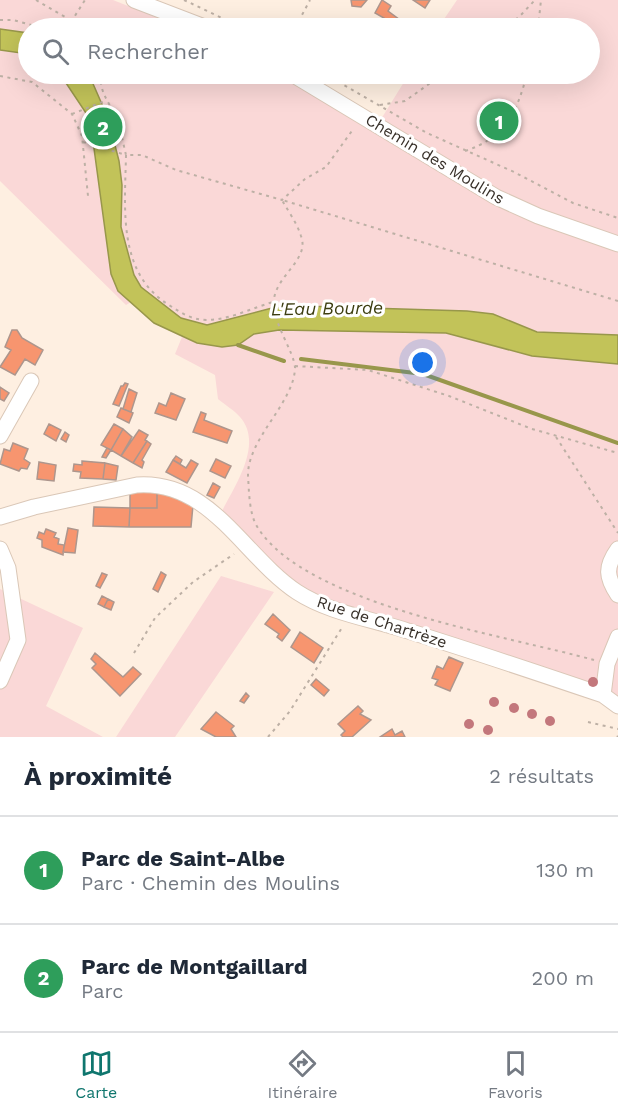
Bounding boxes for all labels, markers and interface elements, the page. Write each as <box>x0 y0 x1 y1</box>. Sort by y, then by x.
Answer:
search box <box>18 18 600 84</box>
icon: search <box>39 35 72 68</box>
text: Rechercher <box>87 39 209 64</box>
pin: 1 <box>480 98 518 144</box>
pin: 2 <box>84 104 122 150</box>
street label: Chemin des Moulins <box>362 110 508 208</box>
water label: L'Eau Bourde <box>271 297 383 319</box>
your location <box>408 348 437 377</box>
street label: Rue de Chartrèze <box>315 592 449 652</box>
text: À proximité <box>24 761 172 791</box>
text: 2 résultats <box>489 764 594 788</box>
text: Parc de Saint-Albe <box>81 846 285 871</box>
text: 1 <box>39 858 48 882</box>
text: 130 m <box>536 858 594 882</box>
text: Parc · Chemin des Moulins <box>81 871 340 895</box>
text: Parc de Montgaillard <box>81 954 308 979</box>
text: 2 <box>38 966 49 990</box>
text: 200 m <box>532 966 594 990</box>
text: Parc <box>81 979 124 1003</box>
tab: Carte <box>75 1047 117 1102</box>
tab: Itinéraire <box>268 1047 338 1102</box>
tab: Favoris <box>488 1047 543 1102</box>

